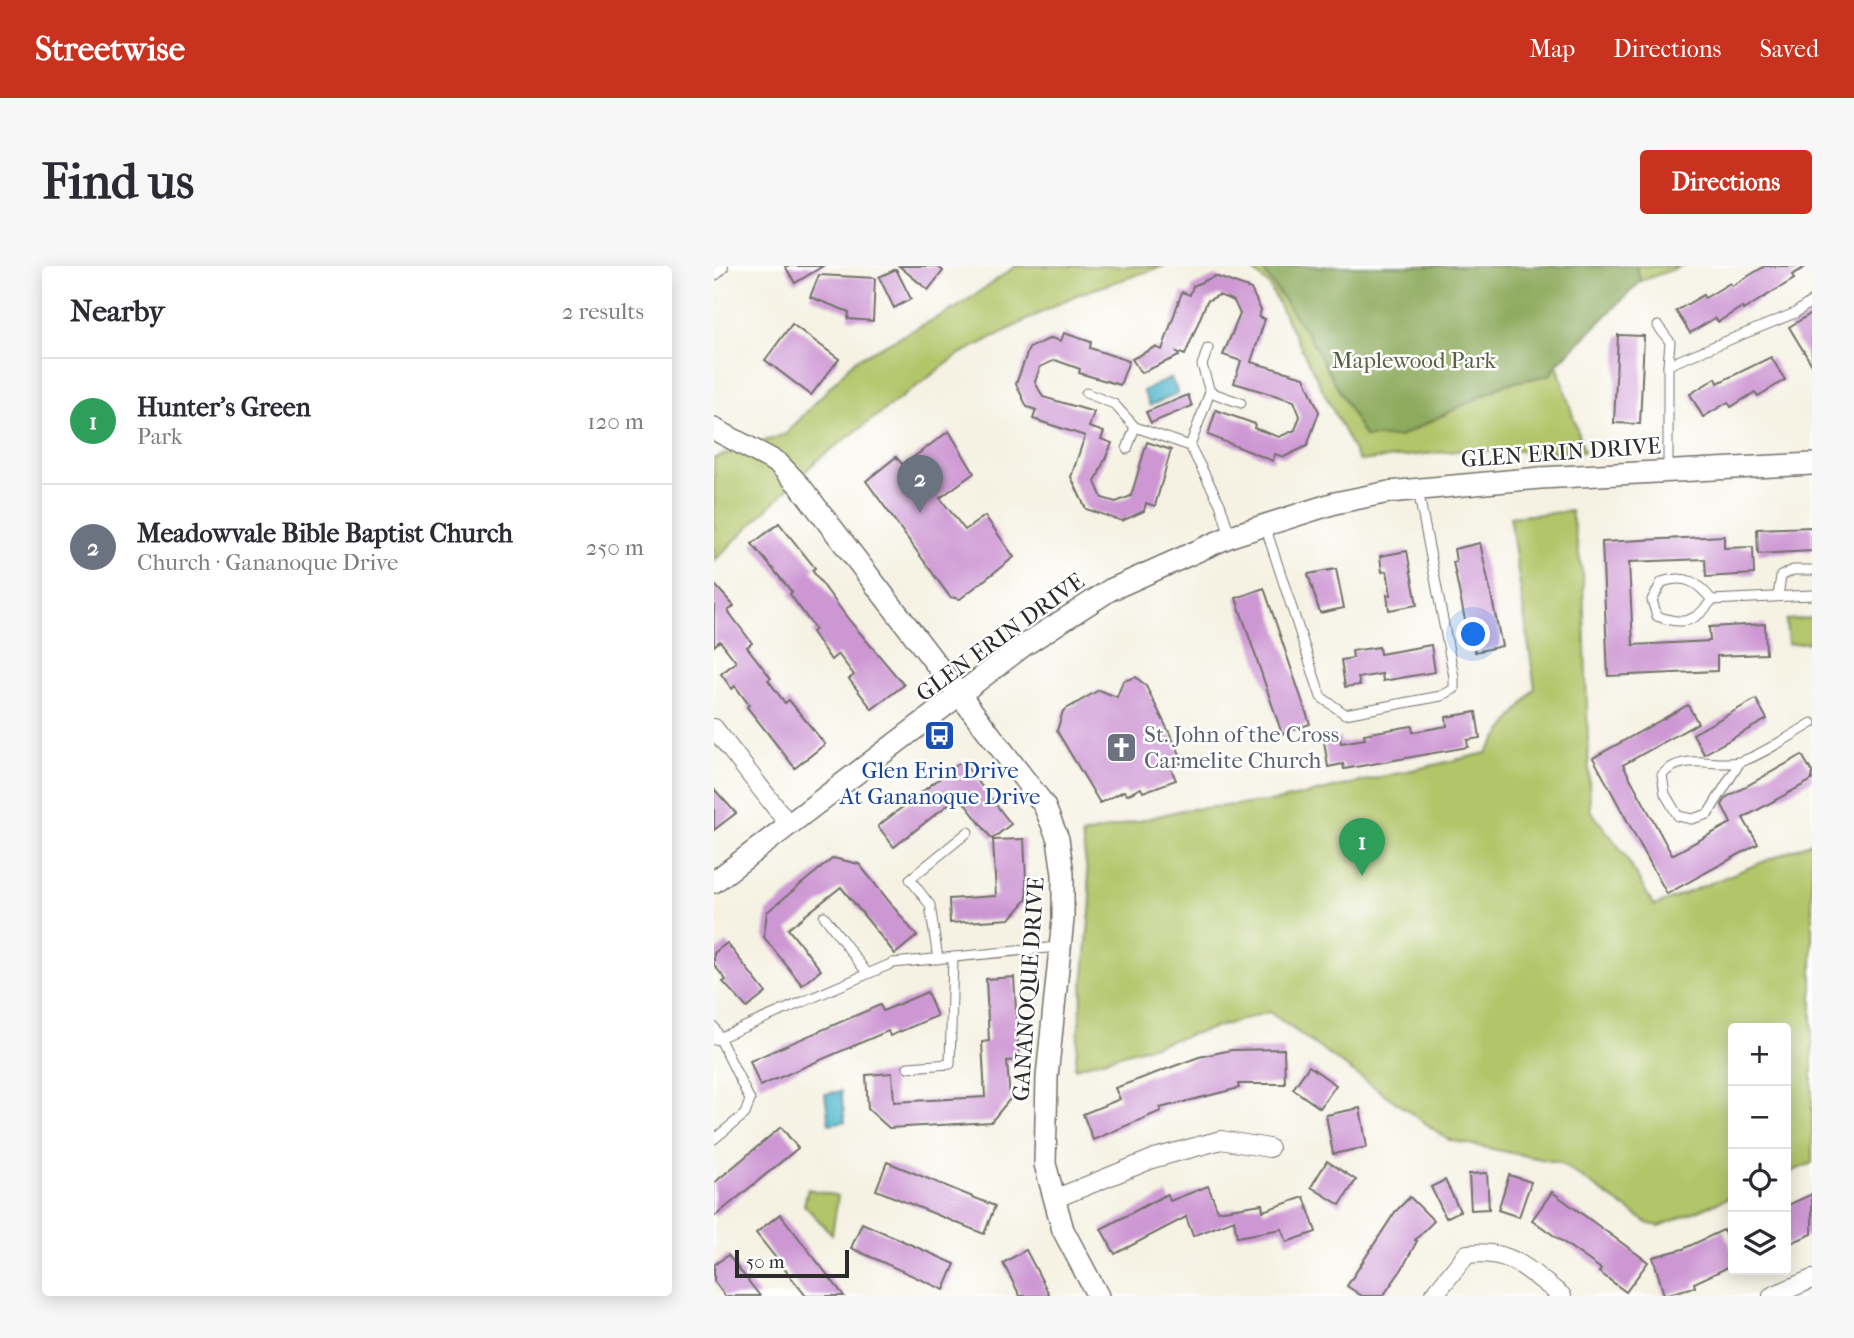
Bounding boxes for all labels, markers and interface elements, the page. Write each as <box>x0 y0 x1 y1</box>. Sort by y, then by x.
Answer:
text: Streetwise <box>35 30 185 69</box>
text: Map <box>1529 35 1575 63</box>
text: Directions <box>1613 35 1721 63</box>
text: Saved <box>1759 35 1819 63</box>
button: Directions <box>1640 150 1812 214</box>
text: Find us <box>42 153 194 211</box>
text: Nearby <box>70 294 165 329</box>
text: 2 results <box>562 298 644 325</box>
park label: Maplewood Park <box>1332 347 1497 374</box>
text: Hunter's Green <box>137 392 311 423</box>
text: 1 <box>89 408 97 435</box>
text: 120 m <box>587 408 644 435</box>
text: Park <box>137 423 183 450</box>
street label: GLEN ERIN DRIVE <box>1460 432 1662 473</box>
pin: 2 <box>897 455 943 513</box>
text: Meadowvale Bible Baptist Church <box>137 518 513 549</box>
text: 2 <box>87 534 99 561</box>
text: 250 m <box>586 534 644 561</box>
text: Church · Gananoque Drive <box>137 549 398 576</box>
street label: GLEN ERIN DRIVE <box>911 568 1089 707</box>
your location <box>1456 617 1490 651</box>
bus stop icon: Glen Erin Drive At Gananoque Drive <box>923 719 957 753</box>
place label: St. John of the Cross Carmelite Church <box>1144 721 1339 774</box>
church icon: St. John of the Cross Carmelite Church <box>1104 730 1138 764</box>
place label: Glen Erin Drive At Gananoque Drive <box>839 757 1041 810</box>
pin: 1 <box>1339 818 1385 876</box>
street label: GANANOQUE DRIVE <box>1007 876 1050 1102</box>
map controls <box>1728 1023 1791 1275</box>
button: + <box>1728 1023 1791 1086</box>
button: − <box>1728 1086 1791 1149</box>
button: locate <box>1728 1149 1791 1212</box>
button: layers <box>1728 1212 1791 1275</box>
scale bar <box>735 1247 849 1279</box>
text: 50 m <box>746 1251 785 1273</box>

